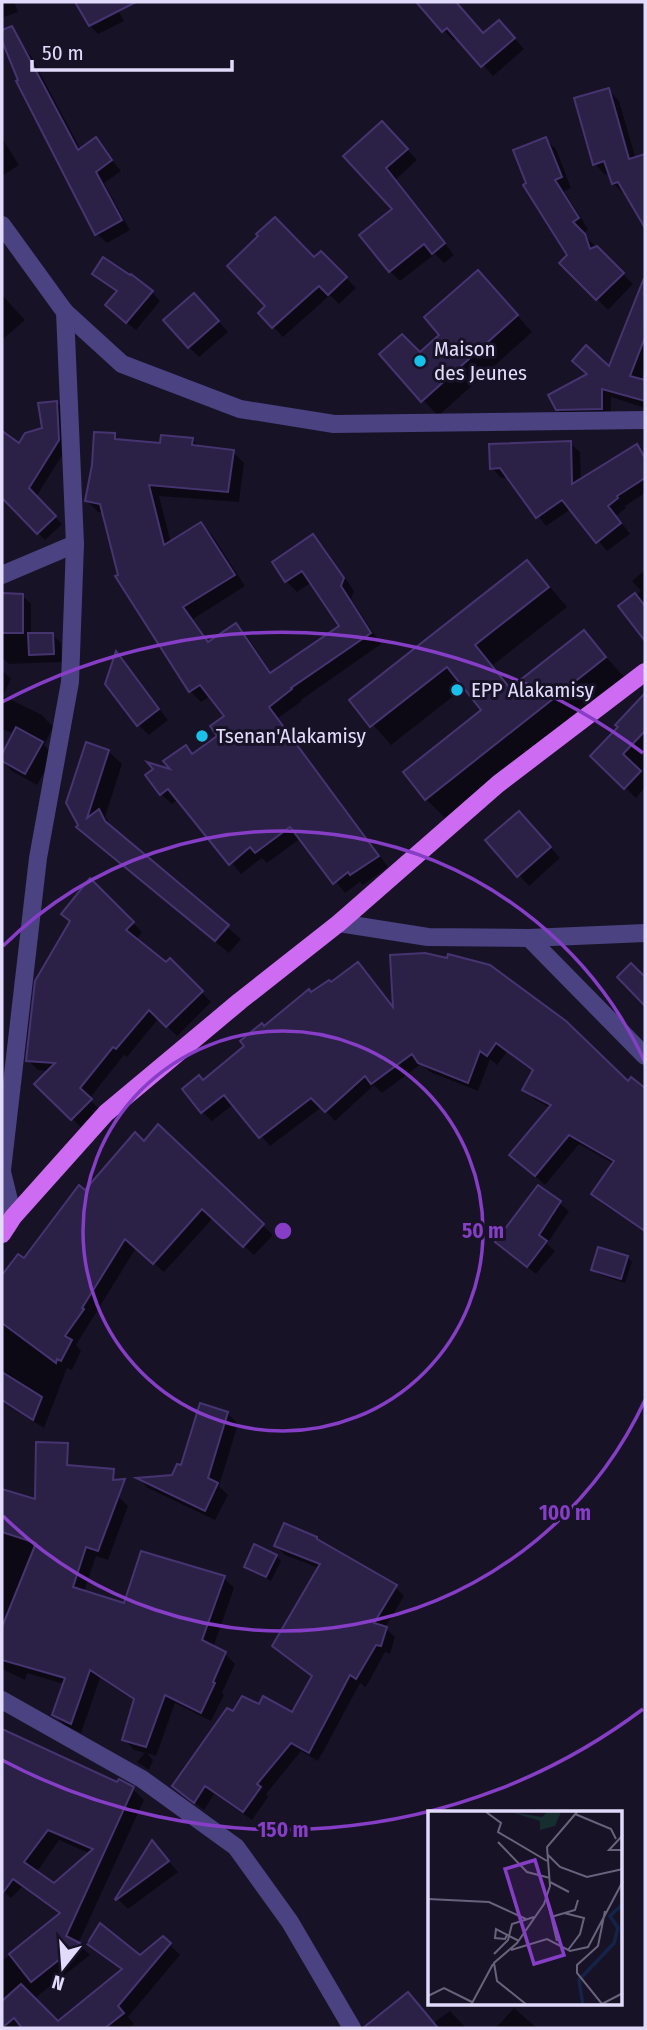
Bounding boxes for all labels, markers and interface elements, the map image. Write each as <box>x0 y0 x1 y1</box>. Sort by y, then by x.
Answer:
scale bar <box>32 28 231 72</box>
text: 50 m <box>42 40 84 66</box>
place label: Maison des Jeunes <box>434 336 527 386</box>
marker: Maison des Jeunes <box>412 353 428 369</box>
place label: EPP Alakamisy <box>471 677 594 703</box>
marker: EPP Alakamisy <box>449 682 465 698</box>
place label: Tsenan'Alakamisy <box>216 723 366 749</box>
marker: Tsenan'Alakamisy <box>194 728 210 744</box>
text: 50 m <box>462 1218 504 1244</box>
centre of rings <box>271 1219 295 1243</box>
text: 100 m <box>539 1500 591 1526</box>
inset map <box>428 1811 622 2006</box>
text: 150 m <box>257 1817 309 1843</box>
north arrow <box>28 1932 98 2002</box>
text: N <box>49 1970 67 1995</box>

